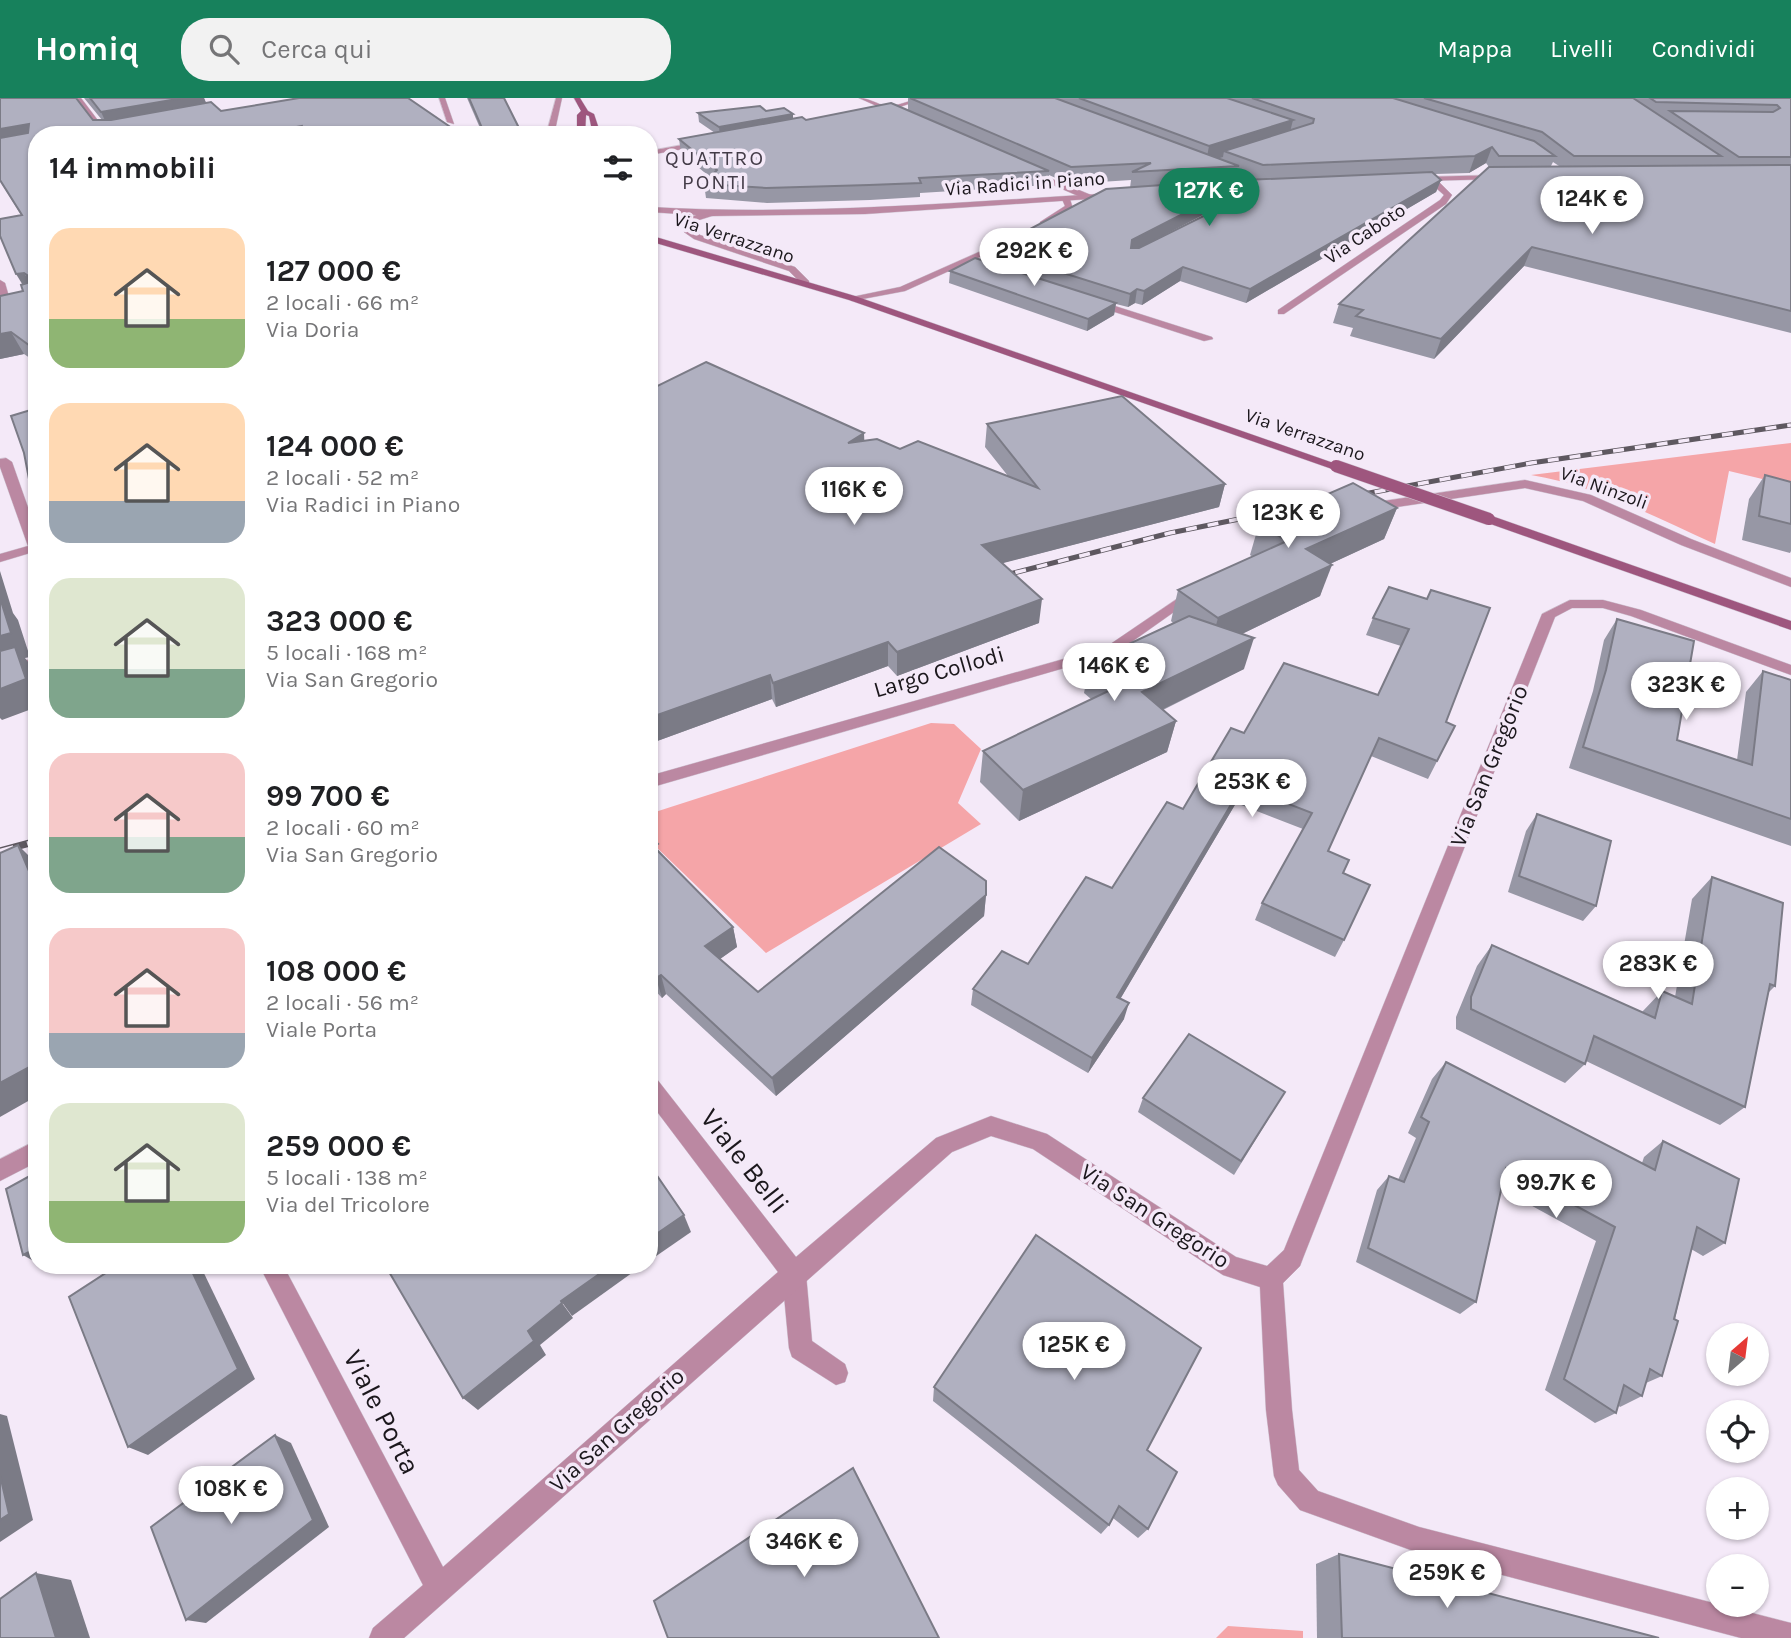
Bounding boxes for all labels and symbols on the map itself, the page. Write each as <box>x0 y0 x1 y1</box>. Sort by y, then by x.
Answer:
district label: QUATTRO PONTI <box>665 146 765 194</box>
street label: Via Radici in Piano <box>944 167 1106 201</box>
pin: 127K € <box>1152 169 1266 228</box>
pin: 124K € <box>1535 176 1649 236</box>
street label: Via Caboto <box>1320 199 1410 269</box>
street label: Via Verrazzano <box>671 208 797 268</box>
pin: 292K € <box>977 228 1091 288</box>
street label: Via Verrazzano <box>1242 404 1368 466</box>
street label: Via Ninzoli <box>1557 462 1651 514</box>
pin: 116K € <box>797 468 911 527</box>
pin: 123K € <box>1231 490 1345 550</box>
street label: Largo Collodi <box>870 640 1008 704</box>
pin: 146K € <box>1057 644 1171 703</box>
pin: 323K € <box>1629 662 1743 722</box>
street label: Via San Gregorio <box>1444 681 1534 851</box>
pin: 253K € <box>1195 760 1309 819</box>
pin: 283K € <box>1601 942 1715 1001</box>
street label: Viale Belli <box>694 1102 796 1220</box>
street label: Via San Gregorio <box>1075 1158 1235 1274</box>
pin: 99.7K € <box>1491 1160 1621 1220</box>
pin: 125K € <box>1017 1322 1131 1382</box>
north arrow <box>1706 1323 1769 1386</box>
street label: Viale Porta <box>337 1344 427 1480</box>
street label: Via San Gregorio <box>544 1362 690 1498</box>
pin: 108K € <box>174 1466 288 1526</box>
pin: 346K € <box>747 1520 861 1579</box>
pin: 259K € <box>1390 1550 1504 1610</box>

